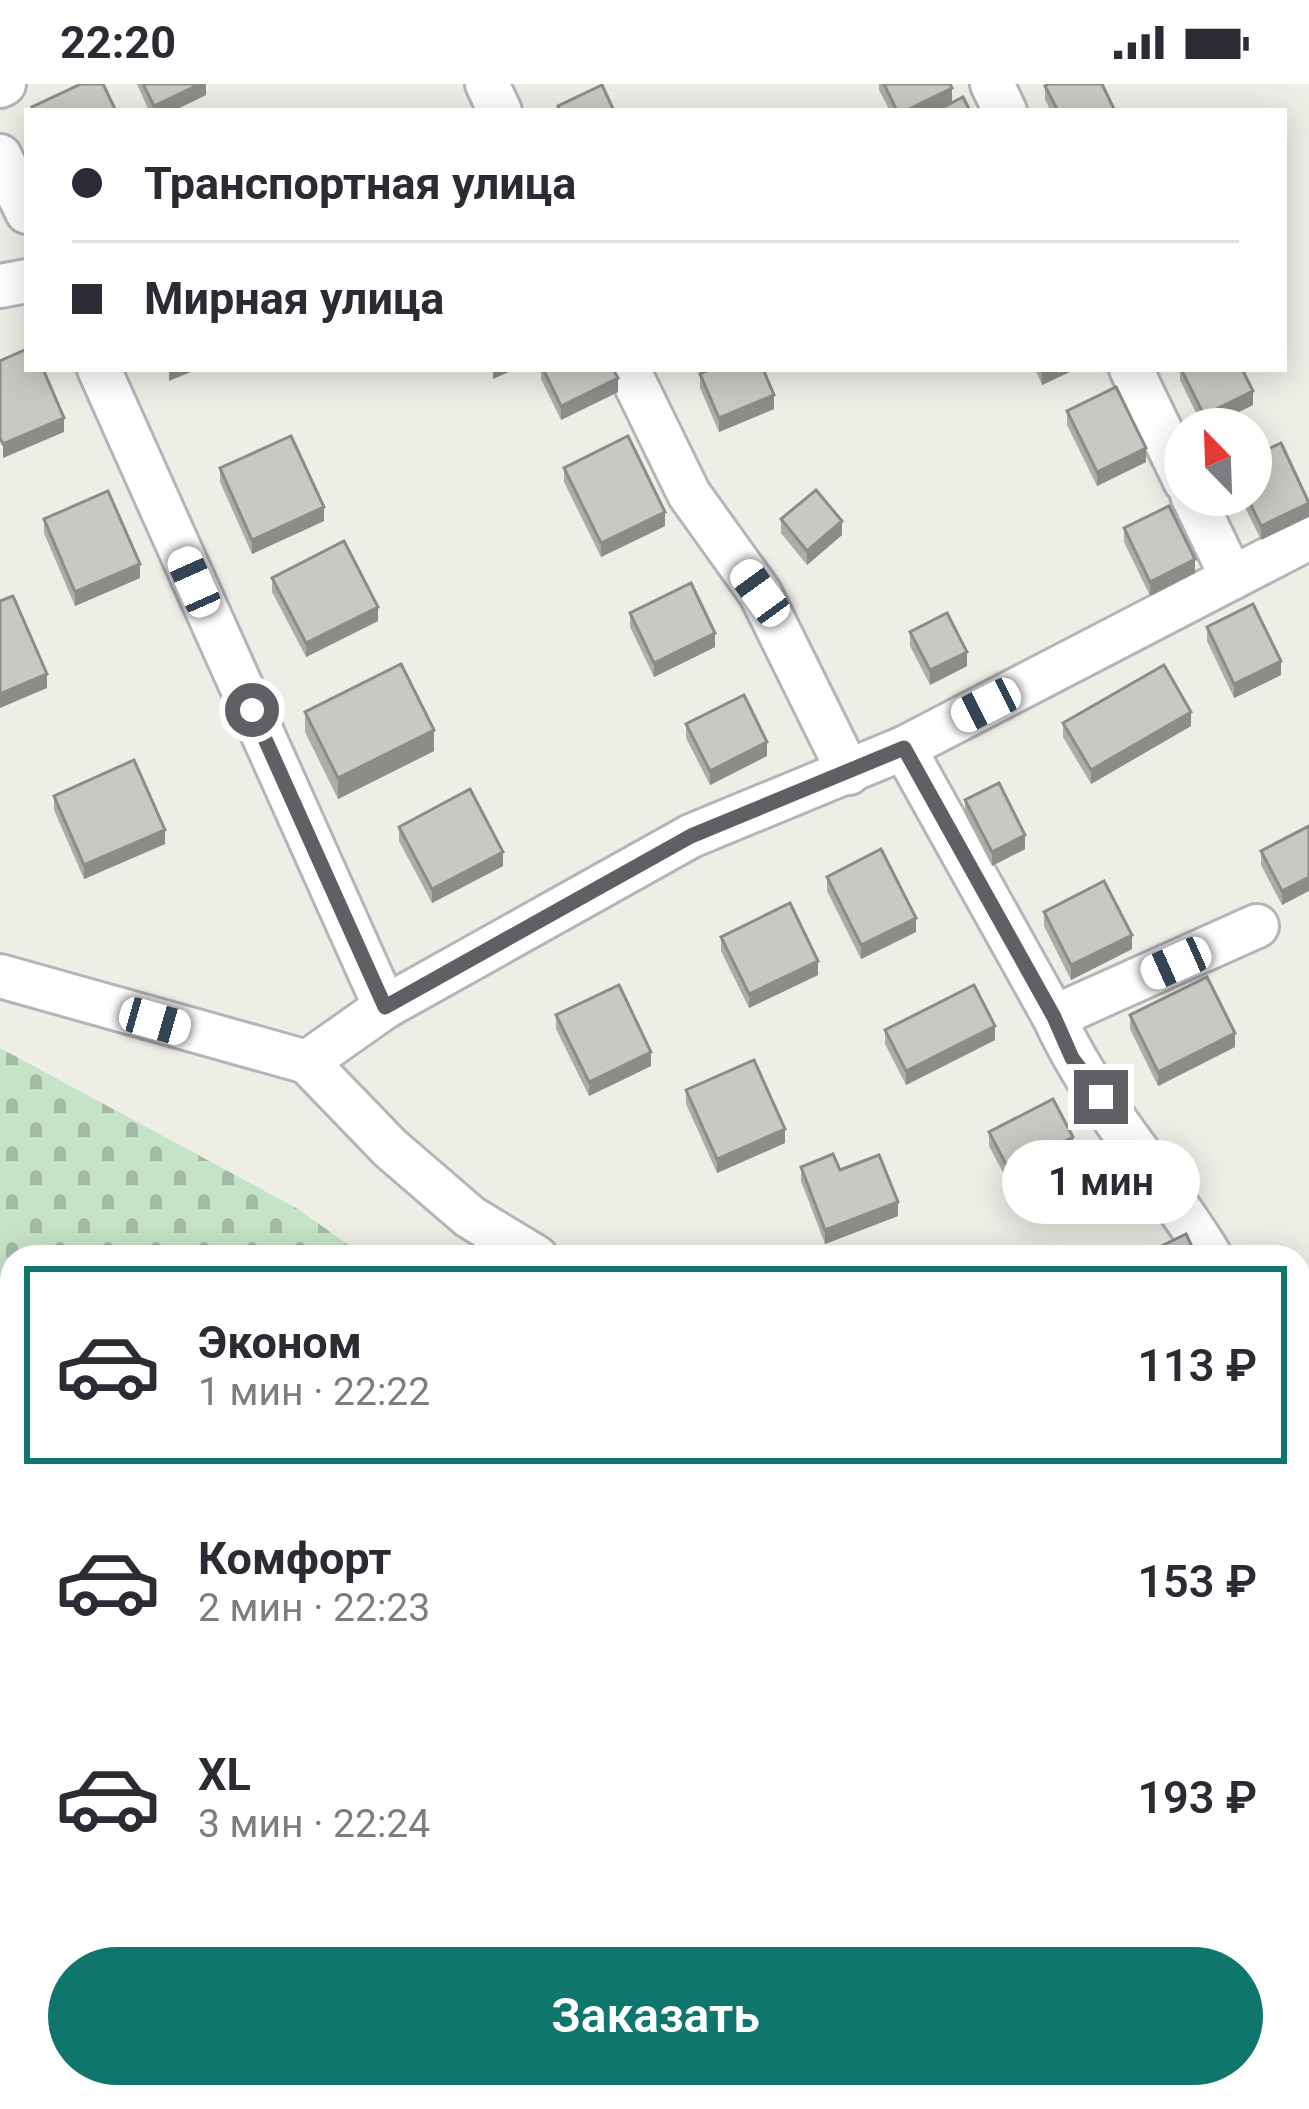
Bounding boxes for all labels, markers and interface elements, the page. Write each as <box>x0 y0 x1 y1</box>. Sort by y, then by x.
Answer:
text: 22:20 <box>60 16 176 69</box>
text: Транспортная улица <box>144 157 576 210</box>
text: Мирная улица <box>144 272 444 325</box>
north arrow <box>1164 408 1272 516</box>
map controls <box>1164 408 1272 516</box>
car <box>163 542 225 622</box>
car <box>724 553 796 633</box>
car <box>946 673 1026 737</box>
route start <box>225 683 279 737</box>
car <box>1136 932 1216 994</box>
car <box>115 994 195 1048</box>
route end <box>1074 1070 1128 1124</box>
callout: 1 мин <box>1002 1139 1200 1223</box>
text: 1 мин <box>1048 1159 1154 1205</box>
icon: car <box>54 1311 162 1419</box>
text: Эконом <box>198 1316 362 1369</box>
text: 113 ₽ <box>1137 1339 1257 1392</box>
text: 1 мин · 22:22 <box>198 1369 430 1415</box>
icon: car <box>54 1527 162 1635</box>
text: Комфорт <box>198 1532 391 1585</box>
text: 153 ₽ <box>1137 1555 1257 1608</box>
text: 2 мин · 22:23 <box>198 1585 430 1631</box>
icon: car <box>54 1743 162 1851</box>
text: XL <box>198 1748 251 1801</box>
text: 193 ₽ <box>1137 1771 1257 1824</box>
text: 3 мин · 22:24 <box>198 1801 430 1847</box>
button: Заказать <box>48 1947 1263 2085</box>

